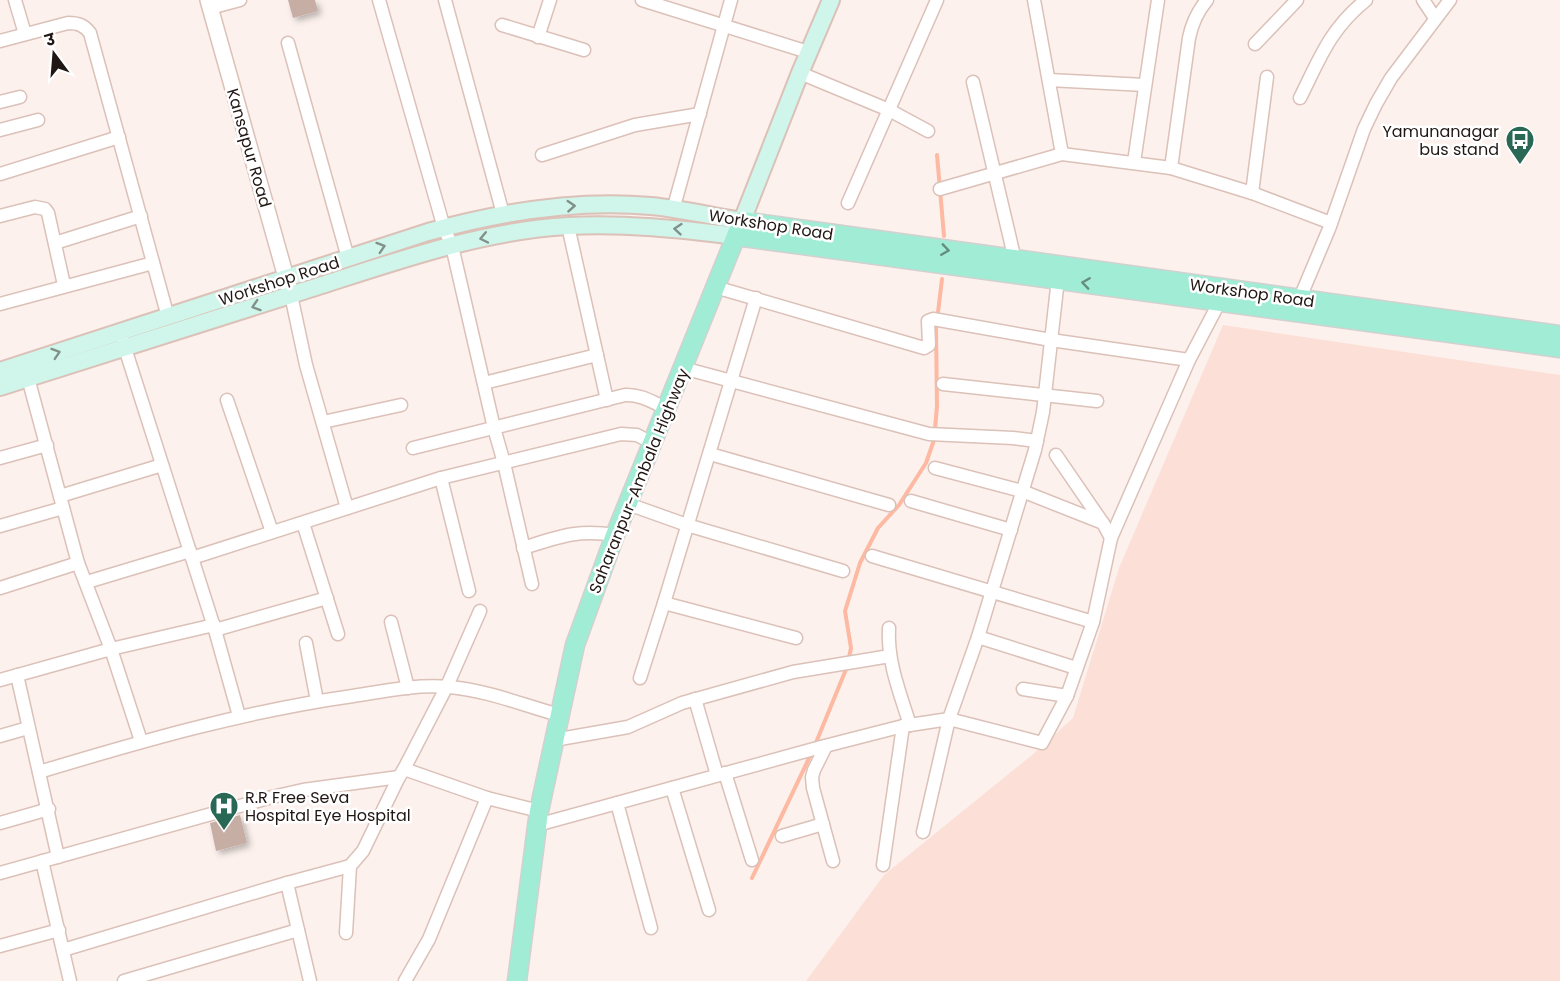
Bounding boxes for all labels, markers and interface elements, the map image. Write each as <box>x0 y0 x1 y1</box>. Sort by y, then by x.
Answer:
north arrow <box>24 24 84 84</box>
text: उ <box>42 27 58 53</box>
street label: Kansapur Road <box>221 86 277 210</box>
place label: Yamunanagar bus stand <box>1382 120 1499 161</box>
bus stop icon: Yamunanagar bus stand <box>1504 124 1536 166</box>
one-way arrow <box>566 200 575 213</box>
street label: Workshop Road <box>707 204 835 246</box>
one-way arrow <box>673 223 682 236</box>
one-way arrow <box>479 231 489 244</box>
one-way arrow <box>375 242 386 255</box>
one-way arrow <box>941 244 950 256</box>
street label: Workshop Road <box>216 251 342 311</box>
street label: Workshop Road <box>1188 273 1316 313</box>
one-way arrow <box>1081 278 1091 290</box>
one-way arrow <box>251 299 262 311</box>
one-way arrow <box>50 348 61 360</box>
street label: Saharanpur-Ambala Highway <box>583 365 695 597</box>
place label: R.R Free Seva Hospital Eye Hospital <box>245 786 411 827</box>
hospital icon: R.R Free Seva Hospital Eye Hospital <box>208 790 240 832</box>

